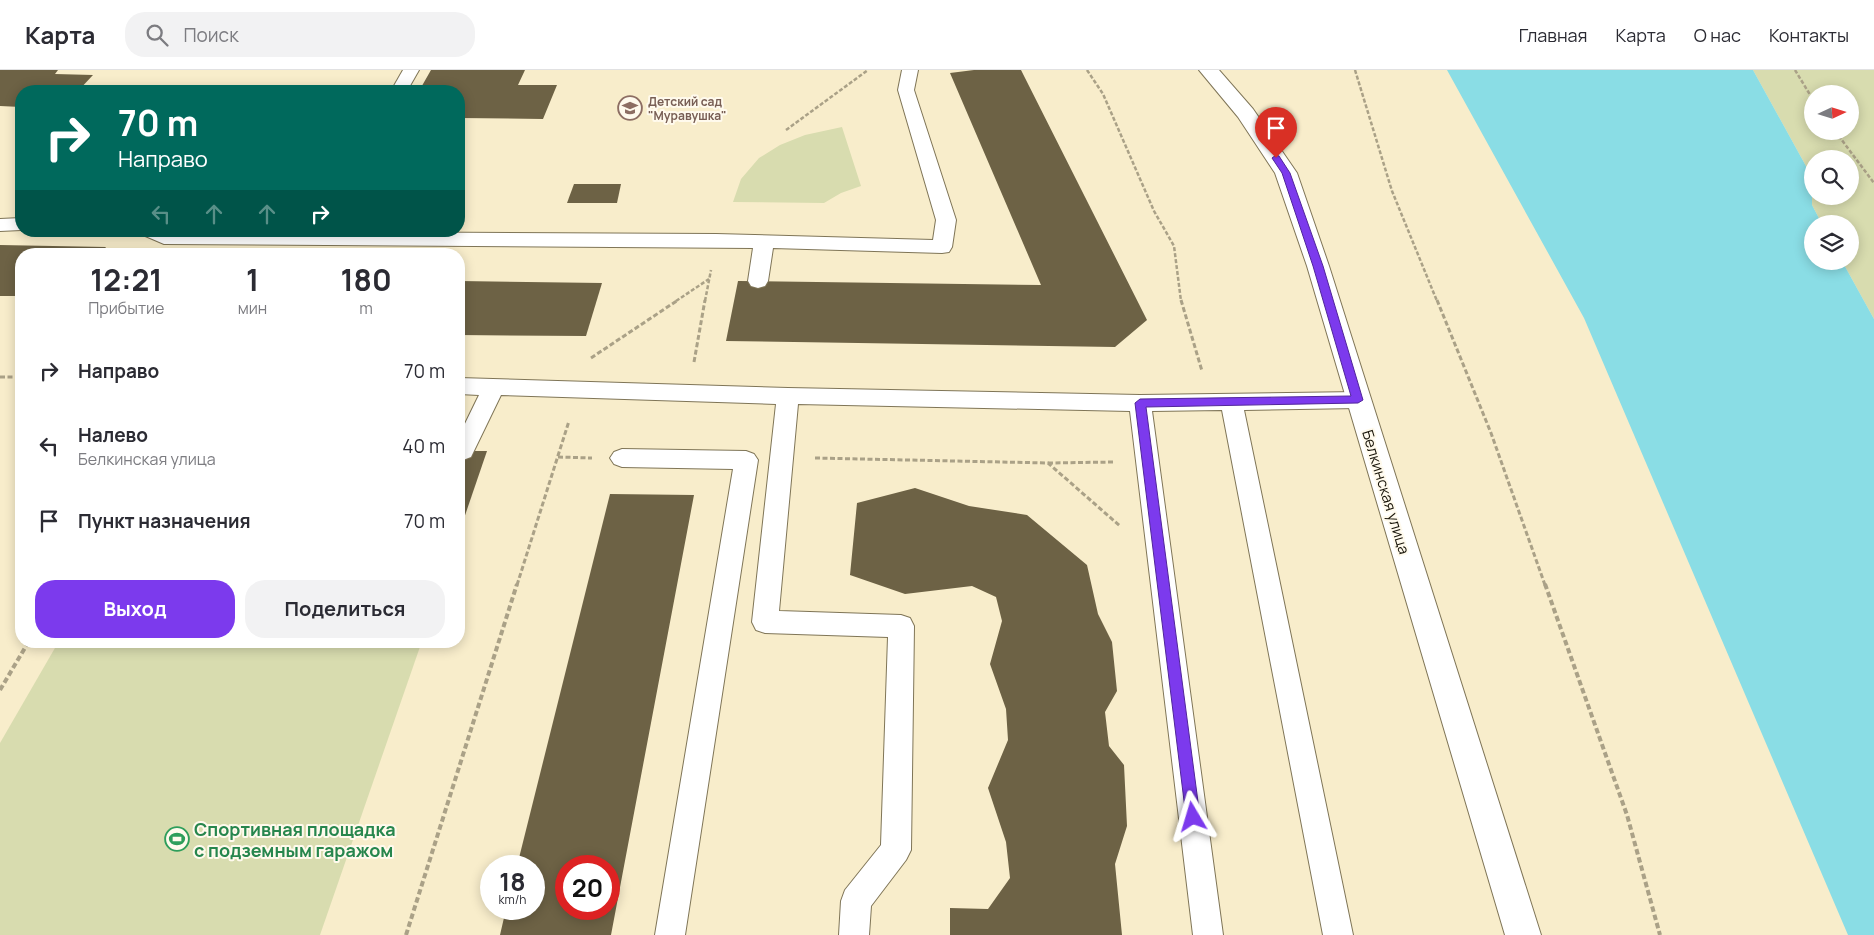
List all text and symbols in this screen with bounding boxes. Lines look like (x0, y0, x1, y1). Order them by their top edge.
search box (125, 12, 475, 57)
text: Карта (25, 18, 95, 51)
icon: search (143, 21, 171, 49)
text: Поиск (183, 22, 239, 48)
text: Главная (1519, 23, 1588, 47)
text: Карта (1616, 23, 1666, 47)
text: О нас (1694, 23, 1741, 47)
text: Контакты (1769, 23, 1849, 47)
north arrow (1804, 85, 1859, 140)
map controls (1804, 85, 1859, 270)
place label: Детский сад "Муравушка" (648, 93, 727, 124)
school or university icon: Детский сад "Муравушка" (617, 95, 643, 121)
text: 70 m (118, 99, 198, 147)
icon: right (35, 105, 100, 170)
pin (1255, 107, 1297, 158)
icon: arrive (1262, 114, 1290, 142)
text: Направо (118, 144, 208, 174)
button: search (1804, 150, 1859, 205)
icon: left (147, 200, 175, 228)
icon: ahead (200, 200, 228, 228)
icon: ahead (253, 200, 281, 228)
icon: right (306, 200, 334, 228)
button: layers (1804, 215, 1859, 270)
text: 12:21 (90, 259, 162, 300)
text: 1 (246, 259, 259, 300)
text: 180 (340, 259, 392, 300)
text: Прибытие (88, 297, 164, 319)
text: мин (238, 297, 267, 319)
text: m (359, 297, 373, 319)
icon: right (35, 357, 63, 385)
text: Направо (78, 358, 159, 384)
text: 70 m (404, 358, 445, 384)
text: Налево (78, 422, 148, 448)
street label: Белкинская улица (1357, 427, 1415, 557)
icon: left (35, 432, 63, 460)
text: 40 m (402, 433, 445, 459)
text: Белкинская улица (78, 448, 216, 470)
icon: arrive (35, 507, 63, 535)
text: Пункт назначения (78, 508, 251, 534)
text: 70 m (404, 508, 445, 534)
button: Выход (35, 580, 235, 638)
button: Поделиться (245, 580, 445, 638)
position arrow (1166, 790, 1218, 842)
place label: Спортивная площадка с подземным гаражом (194, 817, 396, 862)
sports icon: Спортивная площадка с подземным гаражом (164, 826, 190, 852)
speed limit sign: 20 (555, 855, 620, 920)
text: 18 (499, 864, 526, 899)
text: km/h (499, 891, 526, 908)

